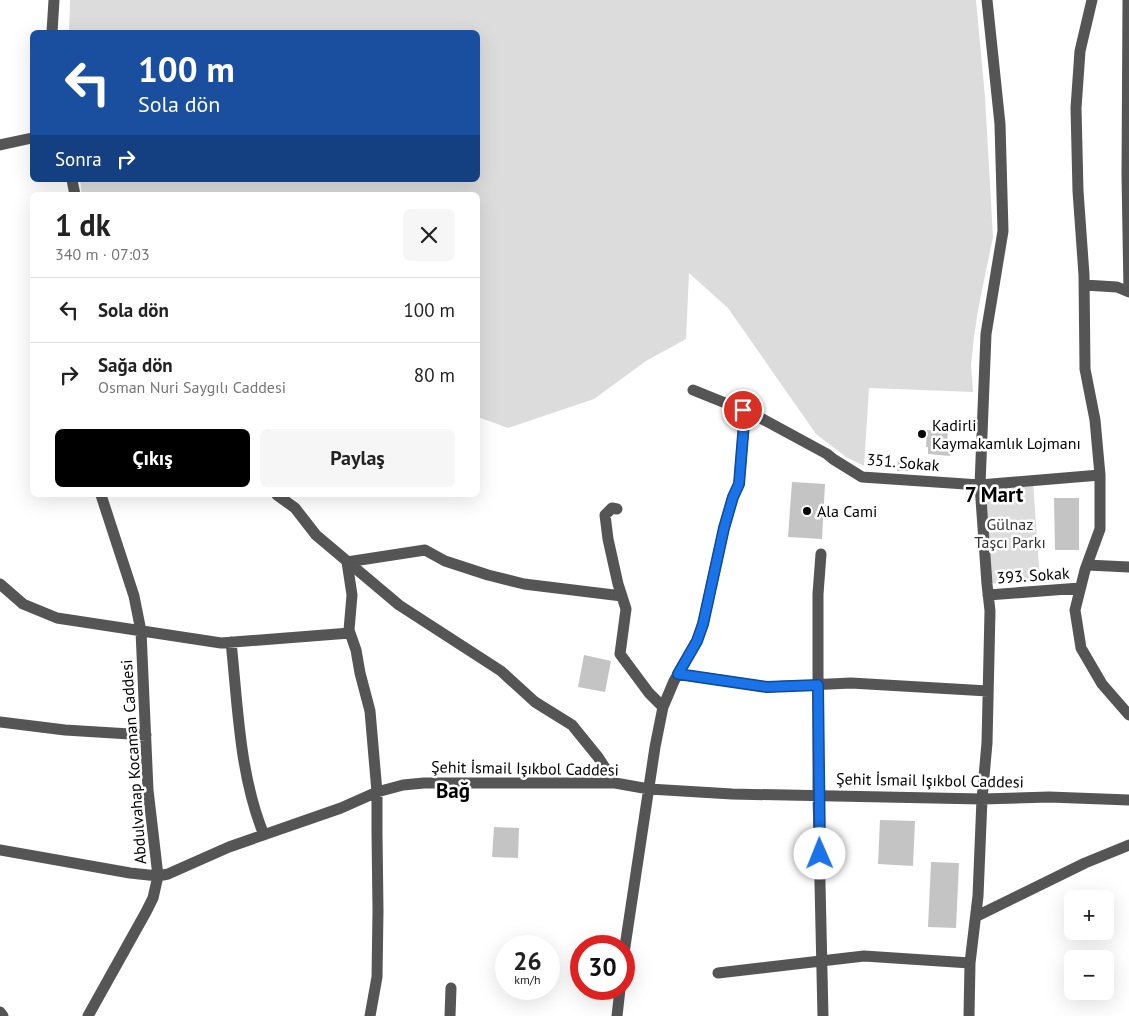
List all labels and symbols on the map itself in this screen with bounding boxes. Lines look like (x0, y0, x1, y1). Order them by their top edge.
pin (722, 389, 764, 431)
place label: Kadirli Kaymakamlık Lojmanı (932, 415, 1081, 453)
marker: Kadirli Kaymakamlık Lojmanı (916, 428, 928, 440)
street label: 351. Sokak (866, 449, 941, 475)
district label: 7 Mart (965, 481, 1024, 508)
place label: Ala Cami (817, 501, 877, 521)
marker: Ala Cami (801, 505, 813, 517)
park label: Gülnaz Taşcı Parkı (974, 514, 1046, 552)
street label: 393. Sokak (996, 562, 1070, 588)
street label: Abdulvahap Kocaman Caddesi (116, 659, 150, 865)
street label: Şehit İsmail Işıkbol Caddesi (431, 756, 619, 780)
street label: Şehit İsmail Işıkbol Caddesi (836, 768, 1024, 792)
district label: Bağ (436, 777, 470, 804)
position arrow (793, 827, 845, 879)
speed limit sign: 30 (570, 935, 635, 1000)

